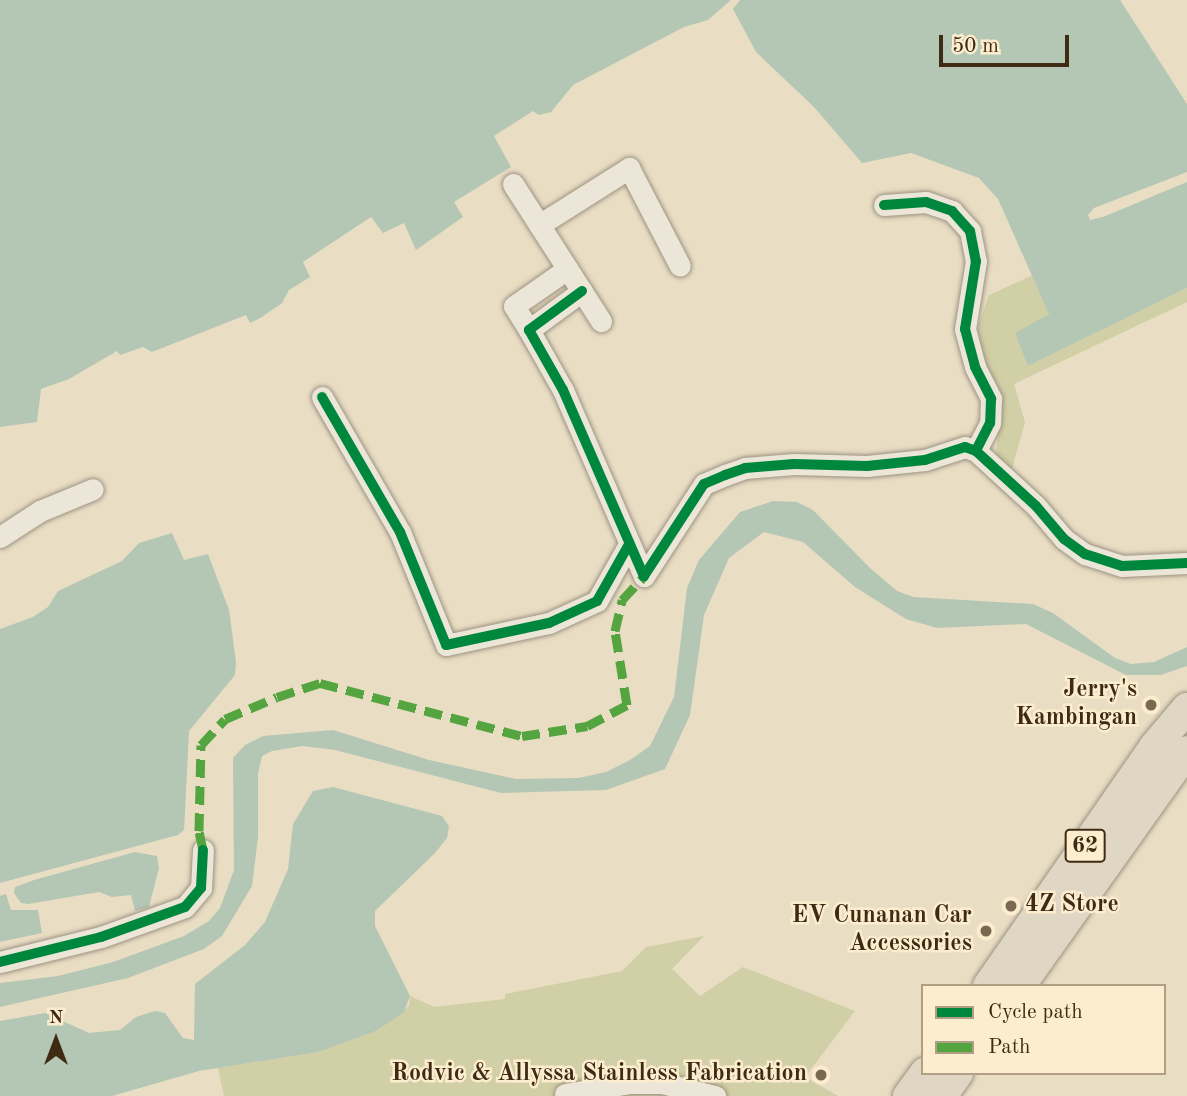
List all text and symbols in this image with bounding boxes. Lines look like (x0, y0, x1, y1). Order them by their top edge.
scale bar (942, 21, 1072, 65)
text: 50 m (952, 36, 999, 57)
place label: Jerry's Kambingan (1015, 677, 1137, 733)
marker: Jerry's Kambingan (1143, 697, 1159, 713)
road number: 62 (1064, 826, 1106, 866)
place label: 4Z Store (1025, 892, 1119, 920)
marker: 4Z Store (1003, 898, 1019, 914)
place label: EV Cunanan Car Accessories (792, 903, 972, 959)
marker: EV Cunanan Car Accessories (978, 923, 994, 939)
legend (921, 984, 1166, 1075)
text: Cycle path (988, 1002, 1083, 1023)
north arrow (21, 1005, 91, 1075)
text: N (49, 1009, 63, 1028)
text: Path (988, 1037, 1031, 1058)
place label: Rodvic & Allyssa Stainless Fabrication (391, 1061, 807, 1089)
marker: Rodvic & Allyssa Stainless Fabrication (813, 1067, 829, 1083)

